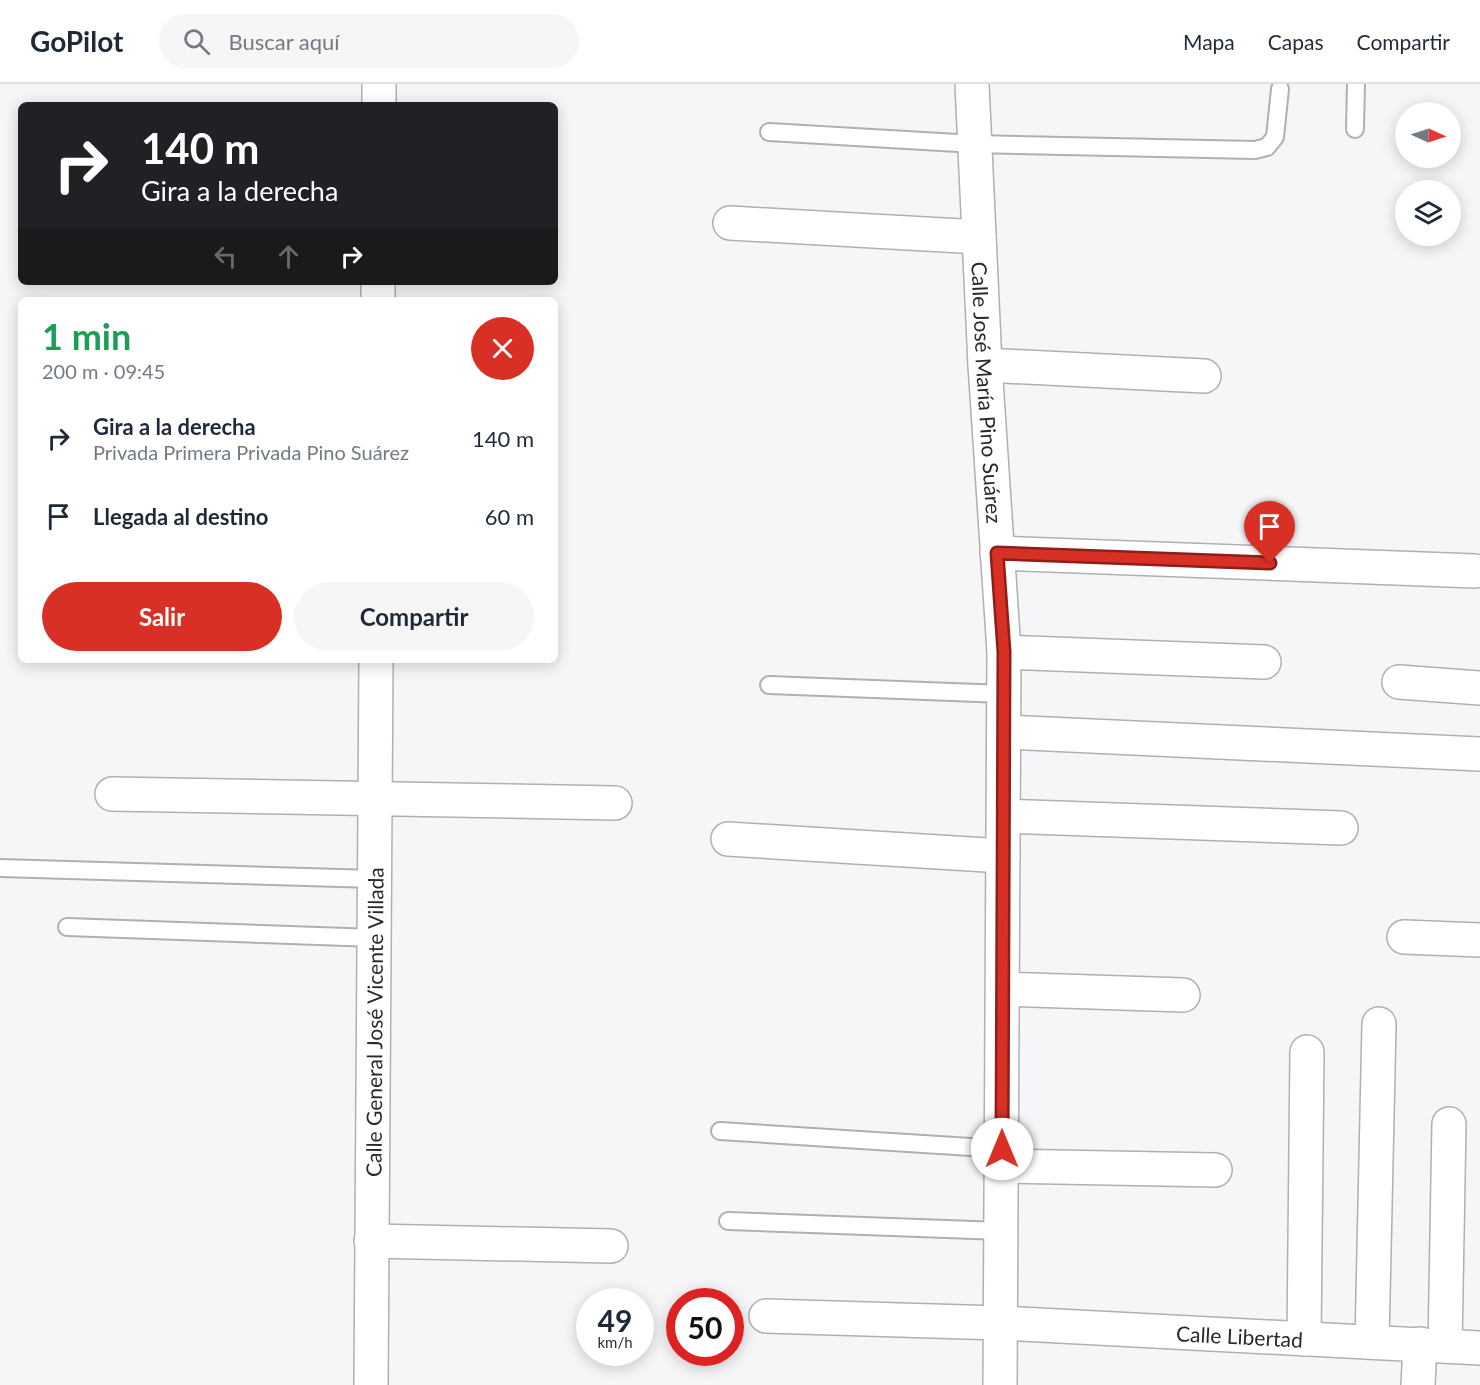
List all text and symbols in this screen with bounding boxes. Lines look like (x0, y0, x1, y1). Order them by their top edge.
search box (159, 14, 579, 68)
text: GoPilot (30, 24, 123, 58)
icon: search (180, 25, 213, 58)
text: Buscar aquí (228, 28, 340, 55)
text: Mapa (1183, 29, 1235, 54)
text: Capas (1268, 29, 1324, 54)
text: Compartir (1357, 29, 1450, 54)
north arrow (1395, 102, 1461, 168)
map controls (1395, 102, 1461, 246)
text: 140 m (141, 123, 259, 173)
icon: right (42, 126, 120, 204)
text: Gira a la derecha (141, 174, 338, 207)
button: layers (1395, 180, 1461, 246)
icon: left (209, 240, 242, 273)
icon: ahead (272, 240, 305, 273)
icon: right (335, 240, 368, 273)
street label: Calle José María Pino Suárez (968, 261, 1008, 524)
text: 1 min (42, 314, 131, 358)
button: close (471, 317, 534, 380)
text: 200 m · 09:45 (42, 359, 165, 383)
text: Gira a la derecha (93, 413, 256, 440)
icon: right (42, 422, 75, 455)
text: 140 m (472, 425, 534, 452)
text: Privada Primera Privada Pino Suárez (93, 440, 409, 464)
icon: arrive (42, 500, 75, 533)
pin (1244, 501, 1295, 563)
text: Llegada al destino (93, 503, 269, 530)
text: 60 m (485, 503, 534, 530)
icon: arrive (1253, 510, 1286, 543)
button: Salir (42, 582, 282, 651)
button: Compartir (294, 582, 534, 651)
street label: Calle General José Vicente Villada (360, 867, 387, 1177)
position arrow (970, 1117, 1034, 1181)
speed limit sign: 50 (666, 1288, 744, 1366)
text: 49 (598, 1302, 632, 1338)
street label: Calle Libertad (1176, 1320, 1304, 1351)
text: km/h (597, 1333, 633, 1351)

